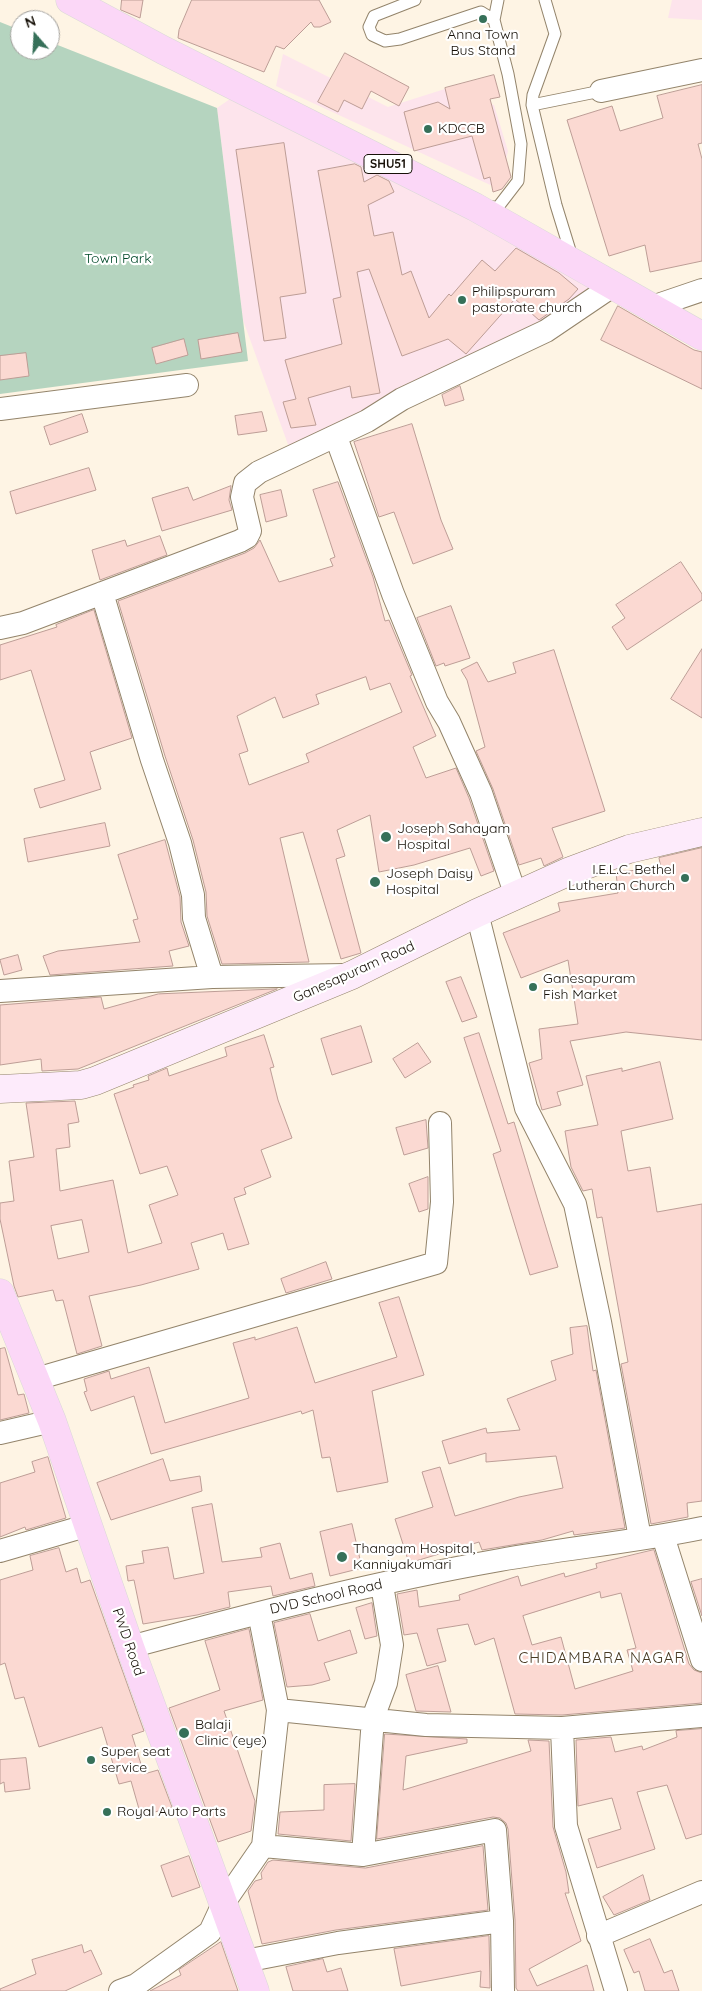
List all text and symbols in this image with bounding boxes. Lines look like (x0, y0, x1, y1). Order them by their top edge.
north arrow (10, 10, 60, 60)
text: N (23, 12, 38, 32)
marker: Anna Town Bus Stand (477, 13, 489, 25)
place label: Anna Town Bus Stand (447, 27, 519, 59)
place label: KDCCB (438, 121, 485, 137)
marker: KDCCB (422, 123, 434, 135)
road number: SHU51 (364, 154, 412, 173)
park label: Town Park (84, 251, 152, 267)
place label: Philipspuram pastorate church (472, 284, 582, 316)
marker: Philipspuram pastorate church (456, 294, 468, 306)
place label: Joseph Sahayam Hospital (397, 821, 510, 854)
marker: Joseph Sahayam Hospital (379, 830, 393, 844)
place label: I.E.L.C. Bethel Lutheran Church (568, 862, 675, 894)
place label: Joseph Daisy Hospital (386, 866, 473, 899)
marker: I.E.L.C. Bethel Lutheran Church (679, 872, 691, 884)
marker: Joseph Daisy Hospital (368, 875, 382, 889)
street label: Ganesapuram Road (291, 938, 417, 1006)
place label: Ganesapuram Fish Market (543, 971, 635, 1004)
marker: Ganesapuram Fish Market (527, 981, 539, 993)
place label: Thangam Hospital, Kanniyakumari (353, 1541, 475, 1574)
marker: Thangam Hospital, Kanniyakumari (335, 1550, 349, 1564)
street label: DVD School Road (268, 1576, 384, 1618)
street label: PWD Road (109, 1606, 147, 1678)
district label: CHIDAMBARA NAGAR (516, 1649, 688, 1667)
place label: Balaji Clinic (eye) (195, 1717, 267, 1750)
marker: Balaji Clinic (eye) (177, 1726, 191, 1740)
place label: Super seat service (101, 1744, 170, 1776)
marker: Super seat service (85, 1754, 97, 1766)
place label: Royal Auto Parts (117, 1804, 226, 1820)
marker: Royal Auto Parts (101, 1806, 113, 1818)

